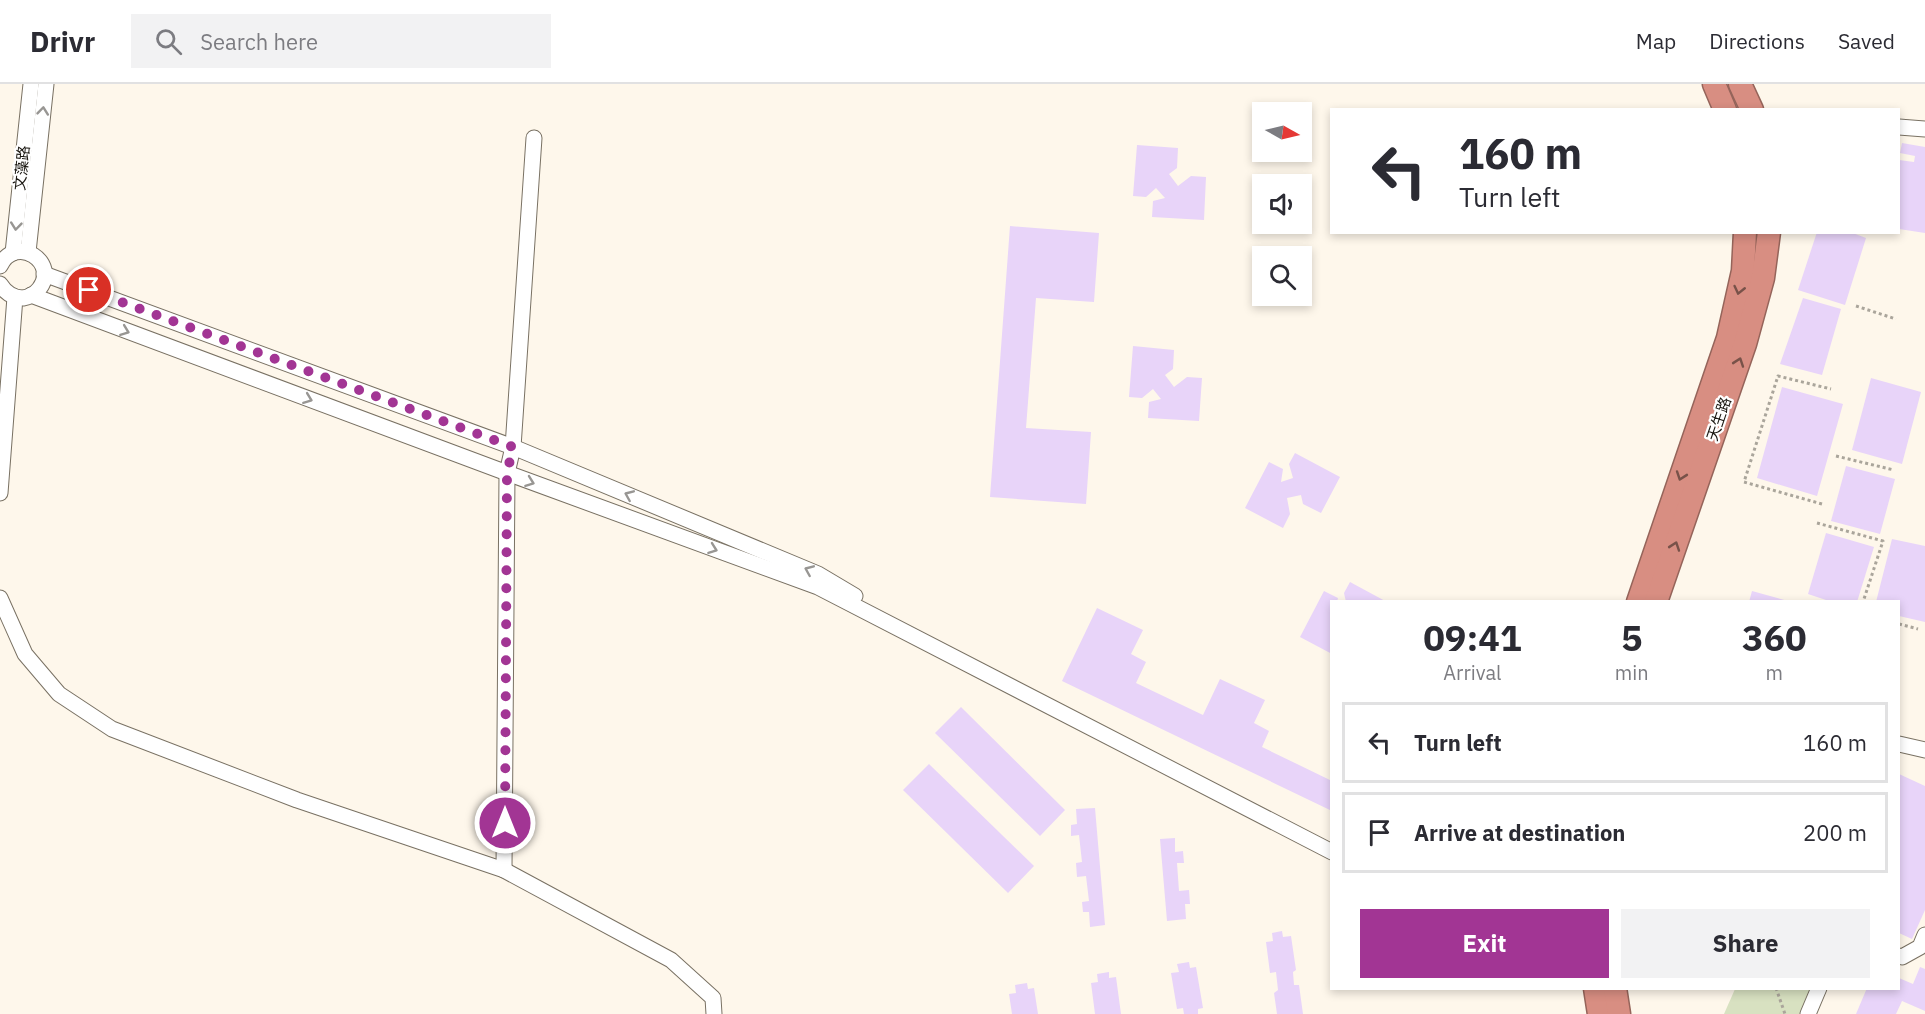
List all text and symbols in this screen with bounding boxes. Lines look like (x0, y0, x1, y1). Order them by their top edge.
search box (131, 14, 551, 68)
text: Drivr (30, 23, 95, 60)
icon: search (152, 25, 185, 58)
text: Search here (200, 27, 318, 56)
text: Map (1636, 27, 1676, 55)
text: Directions (1709, 27, 1805, 55)
text: Saved (1838, 27, 1895, 55)
north arrow (1252, 102, 1312, 162)
map controls (1252, 102, 1312, 306)
one-way arrow (36, 106, 49, 115)
text: 160 m (1459, 126, 1582, 181)
icon: left (1360, 132, 1438, 210)
street label: 文藻路 (10, 145, 33, 191)
button: sound (1252, 174, 1312, 234)
text: Turn left (1459, 179, 1560, 214)
one-way arrow (10, 221, 23, 230)
button: search (1252, 246, 1312, 306)
pin (63, 264, 114, 315)
icon: arrive (72, 273, 105, 306)
one-way arrow (1733, 285, 1746, 295)
one-way arrow (119, 323, 130, 336)
one-way arrow (1731, 357, 1744, 368)
one-way arrow (302, 392, 313, 404)
street label: 天生路 (1702, 394, 1735, 443)
one-way arrow (1675, 470, 1688, 481)
one-way arrow (524, 474, 535, 487)
one-way arrow (625, 490, 636, 502)
one-way arrow (707, 541, 718, 554)
one-way arrow (1668, 541, 1681, 552)
one-way arrow (805, 565, 816, 577)
text: 09:41 (1423, 614, 1522, 661)
text: 5 (1621, 614, 1643, 661)
text: 360 (1742, 614, 1807, 661)
text: Arrival (1443, 659, 1502, 686)
text: min (1615, 659, 1649, 686)
text: m (1766, 659, 1783, 686)
icon: left (1363, 726, 1396, 759)
text: Turn left (1414, 728, 1502, 757)
text: 160 m (1803, 728, 1867, 757)
position arrow (473, 791, 537, 855)
icon: arrive (1363, 816, 1396, 849)
text: Arrive at destination (1414, 818, 1625, 847)
text: 200 m (1803, 818, 1867, 847)
button: Exit (1360, 909, 1609, 978)
button: Share (1621, 909, 1870, 978)

